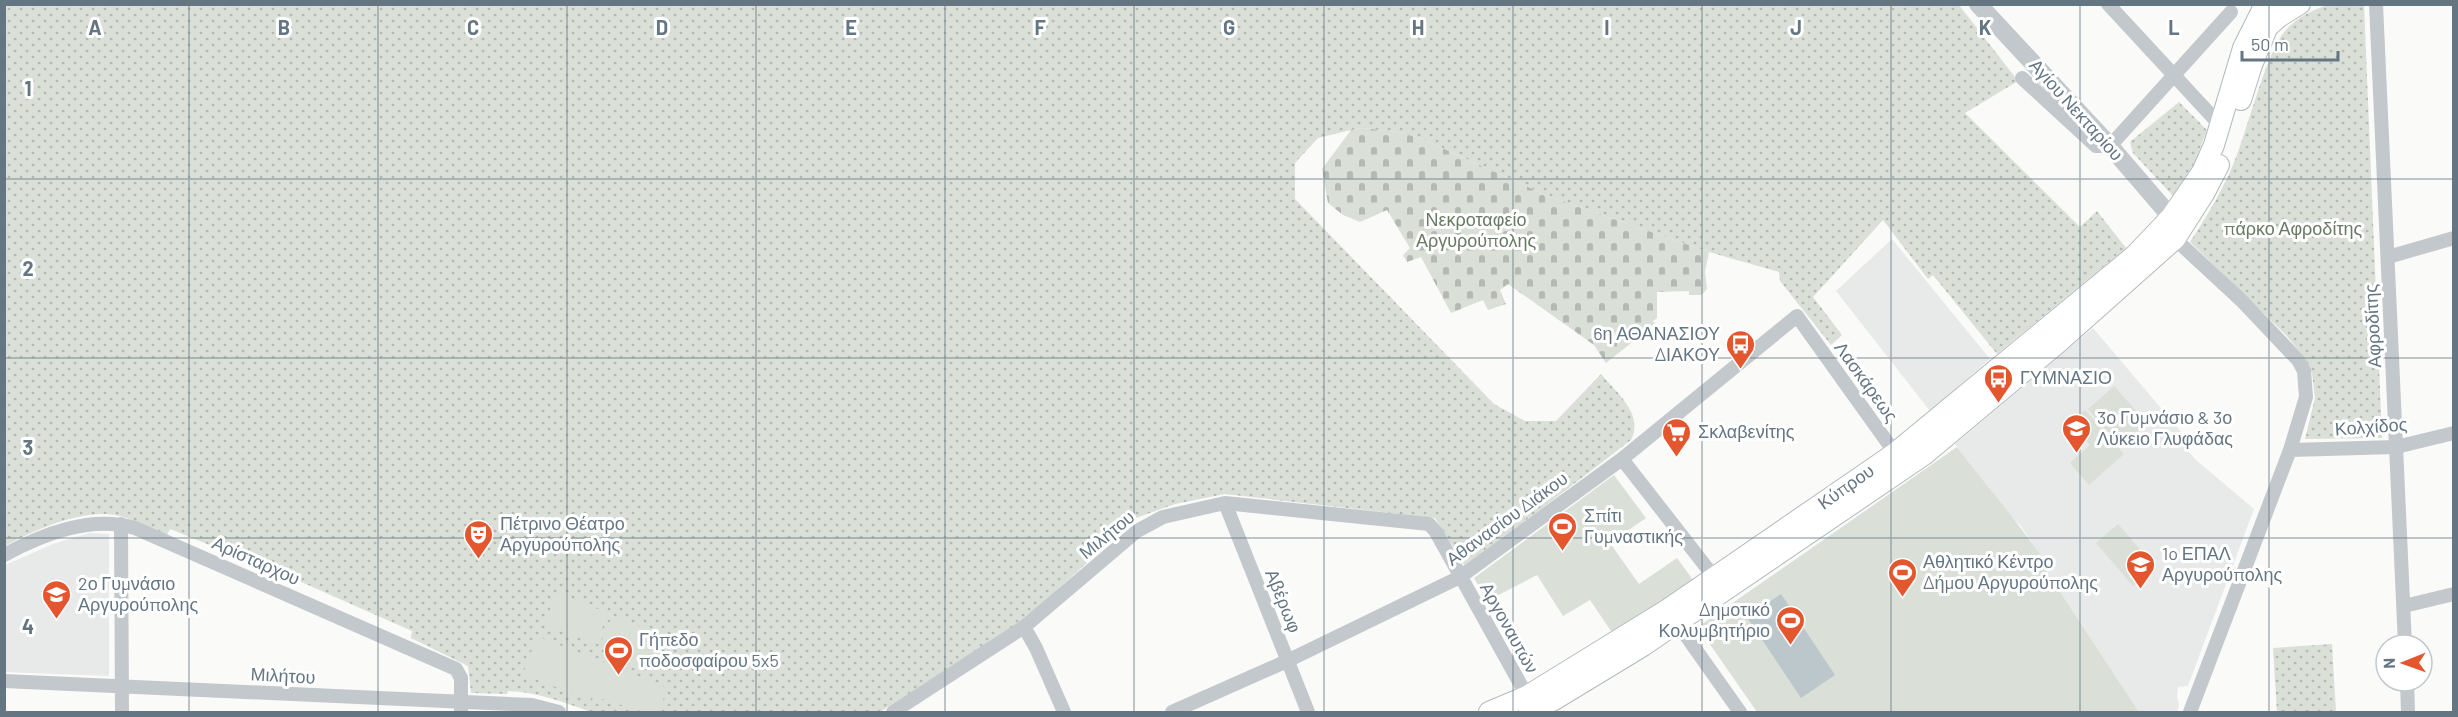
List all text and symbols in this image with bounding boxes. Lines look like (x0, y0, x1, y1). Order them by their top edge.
text: A (88, 15, 102, 39)
text: B (278, 15, 290, 39)
text: C (467, 15, 479, 39)
text: D (656, 15, 668, 39)
text: E (845, 15, 857, 39)
text: F (1034, 15, 1046, 39)
text: G (1223, 15, 1235, 39)
text: H (1412, 15, 1424, 39)
text: I (1604, 15, 1610, 39)
text: J (1790, 15, 1802, 39)
text: K (1979, 15, 1992, 39)
text: L (2168, 15, 2180, 39)
scale bar (2242, 24, 2338, 62)
text: 50 m (2251, 33, 2289, 55)
street label: Αγίου Νεκταρίου (2025, 54, 2128, 165)
text: 1 (24, 76, 32, 100)
park label: Νεκροταφείο Αργυρούπολης (1416, 208, 1536, 251)
park label: πάρκο Αφροδίτης (2224, 217, 2363, 239)
text: 2 (22, 256, 34, 280)
street label: Αφροδίτης (2359, 283, 2385, 368)
place label: 6η ΑΘΑΝΑΣΙΟΥ ΔΙΑΚΟΥ (1593, 322, 1720, 365)
bus stop icon: 6η ΑΘΑΝΑΣΙΟΥ ΔΙΑΚΟΥ (1725, 328, 1757, 370)
street label: Λασκάρεως (1830, 337, 1903, 426)
bus stop icon: ΓΥΜΝΑΣΙΟ (1983, 362, 2015, 404)
place label: ΓΥΜΝΑΣΙΟ (2020, 366, 2112, 388)
place label: 3ο Γυμνάσιο & 3ο Λύκειο Γλυφάδας (2097, 406, 2233, 449)
school or university icon: 3ο Γυμνάσιο & 3ο Λύκειο Γλυφάδας (2060, 412, 2092, 454)
street label: Κολχίδος (2334, 412, 2408, 440)
supermarket icon: Σκλαβενίτης (1661, 416, 1693, 458)
place label: Σκλαβενίτης (1698, 420, 1795, 442)
text: 3 (23, 435, 33, 459)
street label: Κύπρου (1813, 459, 1878, 513)
street label: Αθανασίου Διάκου (1441, 467, 1571, 570)
place label: Σπίτι Γυμναστικής (1584, 504, 1683, 547)
street label: Μιλήτου (1074, 505, 1138, 563)
sports icon: Σπίτι Γυμναστικής (1547, 510, 1579, 552)
place label: Πέτρινο Θέατρο Αργυρούπολης (500, 512, 625, 555)
theatre icon: Πέτρινο Θέατρο Αργυρούπολης (463, 518, 495, 560)
street label: Αρίσταρχου (209, 531, 304, 589)
place label: 1o ΕΠΑΛ Αργυρούπολης (2162, 542, 2282, 585)
school or university icon: 1o ΕΠΑΛ Αργυρούπολης (2125, 548, 2157, 590)
place label: Αθλητικό Κέντρο Δήμου Αργυρούπολης (1923, 550, 2098, 593)
sports icon: Αθλητικό Κέντρο Δήμου Αργυρούπολης (1886, 556, 1918, 598)
street label: Αβέρωφ (1261, 566, 1307, 636)
place label: 2ο Γυμνάσιο Αργυρούπολης (78, 572, 198, 615)
school or university icon: 2ο Γυμνάσιο Αργυρούπολης (41, 578, 73, 620)
street label: Αργοναυτών (1476, 578, 1544, 677)
place label: Δημοτικό Κολυμβητήριο (1659, 598, 1770, 641)
sports icon: Δημοτικό Κολυμβητήριο (1775, 604, 1807, 646)
text: 4 (22, 614, 34, 638)
place label: Γήπεδο ποδοσφαίρου 5x5 (639, 628, 779, 671)
north arrow (2374, 633, 2434, 693)
sports icon: Γήπεδο ποδοσφαίρου 5x5 (602, 634, 634, 676)
text: N (2379, 658, 2398, 669)
street label: Μιλήτου (250, 662, 316, 688)

